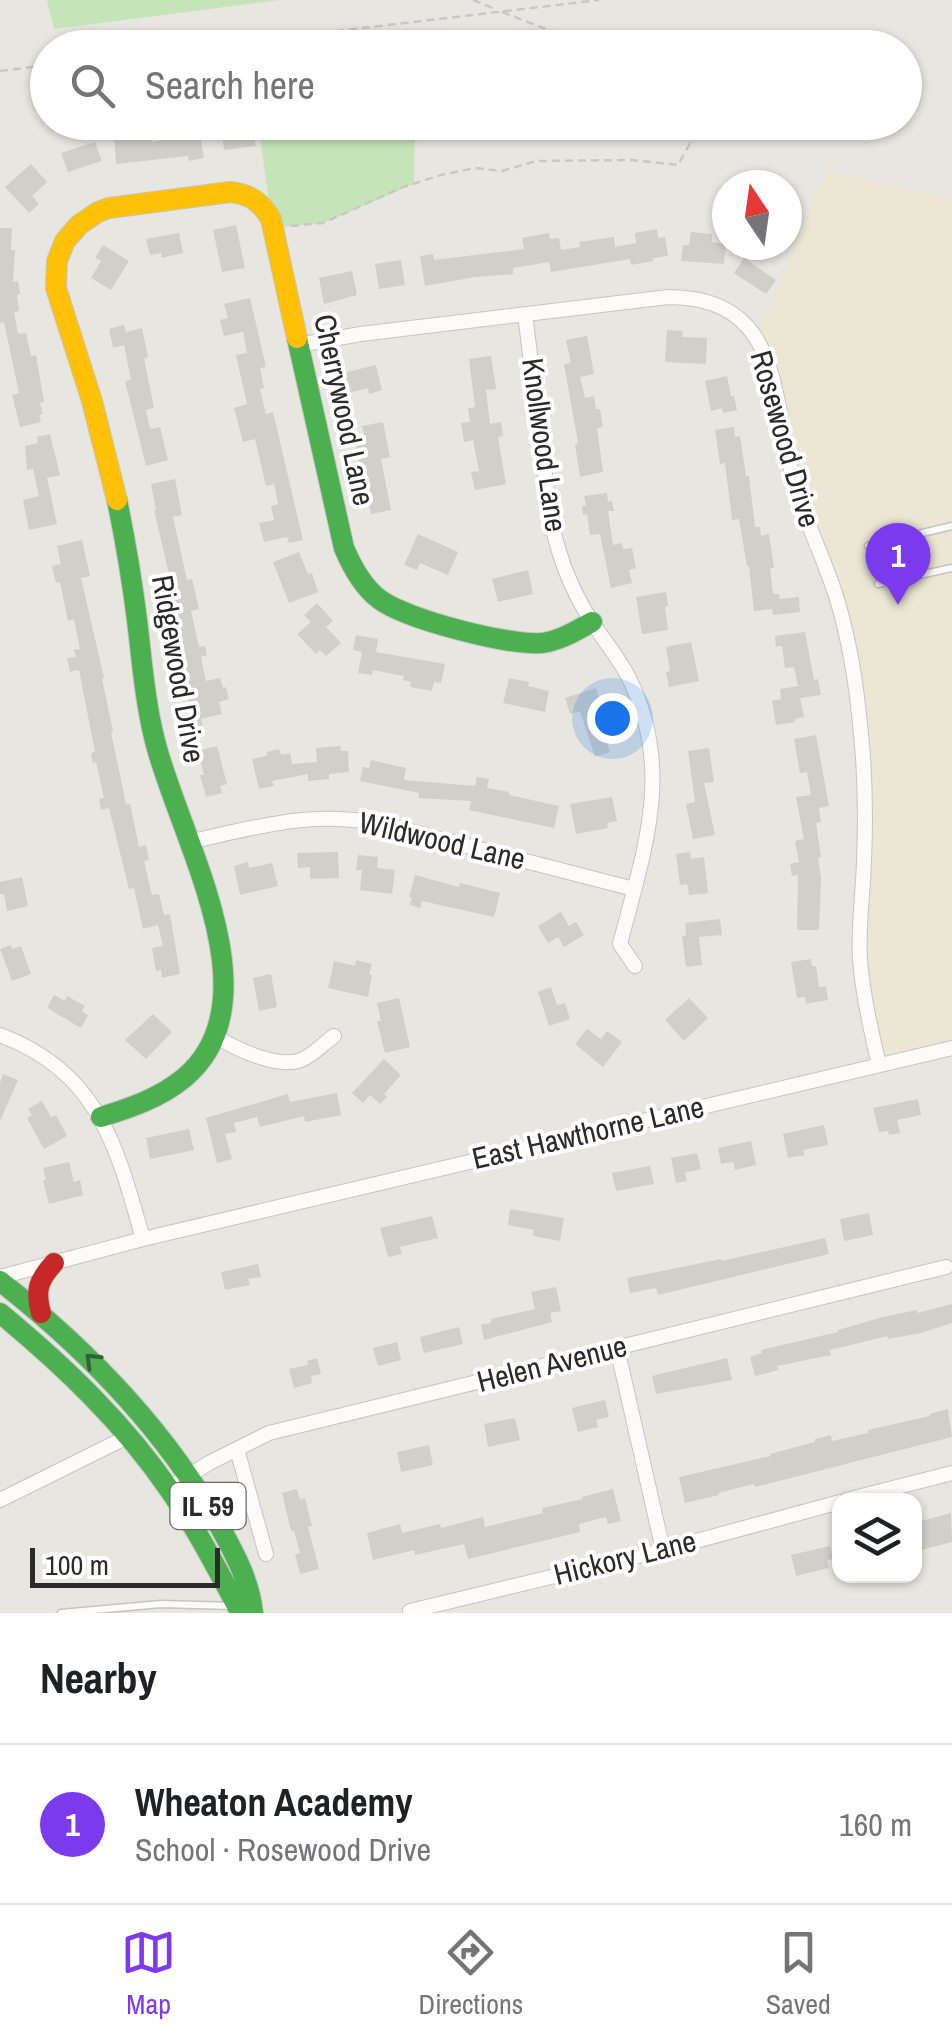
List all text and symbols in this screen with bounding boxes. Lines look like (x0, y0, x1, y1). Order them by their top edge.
search box (30, 30, 922, 140)
icon: search (65, 58, 120, 113)
text: Search here (145, 60, 315, 111)
north arrow (712, 170, 802, 260)
street label: Cherrywood Lane (305, 311, 385, 509)
street label: Rosewood Drive (742, 346, 830, 532)
street label: Knollwood Lane (513, 355, 577, 534)
pin: 1 (866, 522, 930, 605)
street label: Ridgewood Drive (143, 572, 215, 766)
your location (587, 693, 638, 744)
street label: Wildwood Lane (355, 801, 529, 879)
street label: East Hawthorne Lane (468, 1086, 708, 1178)
street label: Helen Avenue (473, 1325, 631, 1401)
one-way arrow (85, 1354, 103, 1372)
road number: IL 59 (170, 1483, 246, 1529)
map controls (832, 1493, 922, 1583)
button: layers (832, 1493, 922, 1583)
street label: Hickory Lane (550, 1520, 700, 1594)
scale bar (30, 1543, 220, 1588)
text: 100 m (45, 1546, 109, 1584)
text: Nearby (40, 1650, 157, 1706)
text: Wheaton Academy (135, 1777, 413, 1828)
text: 1 (65, 1803, 80, 1846)
text: 160 m (839, 1803, 912, 1846)
text: School · Rosewood Drive (135, 1828, 431, 1871)
tab: Map (121, 1925, 176, 2023)
tab: Directions (419, 1925, 523, 2023)
tab: Saved (766, 1925, 831, 2023)

